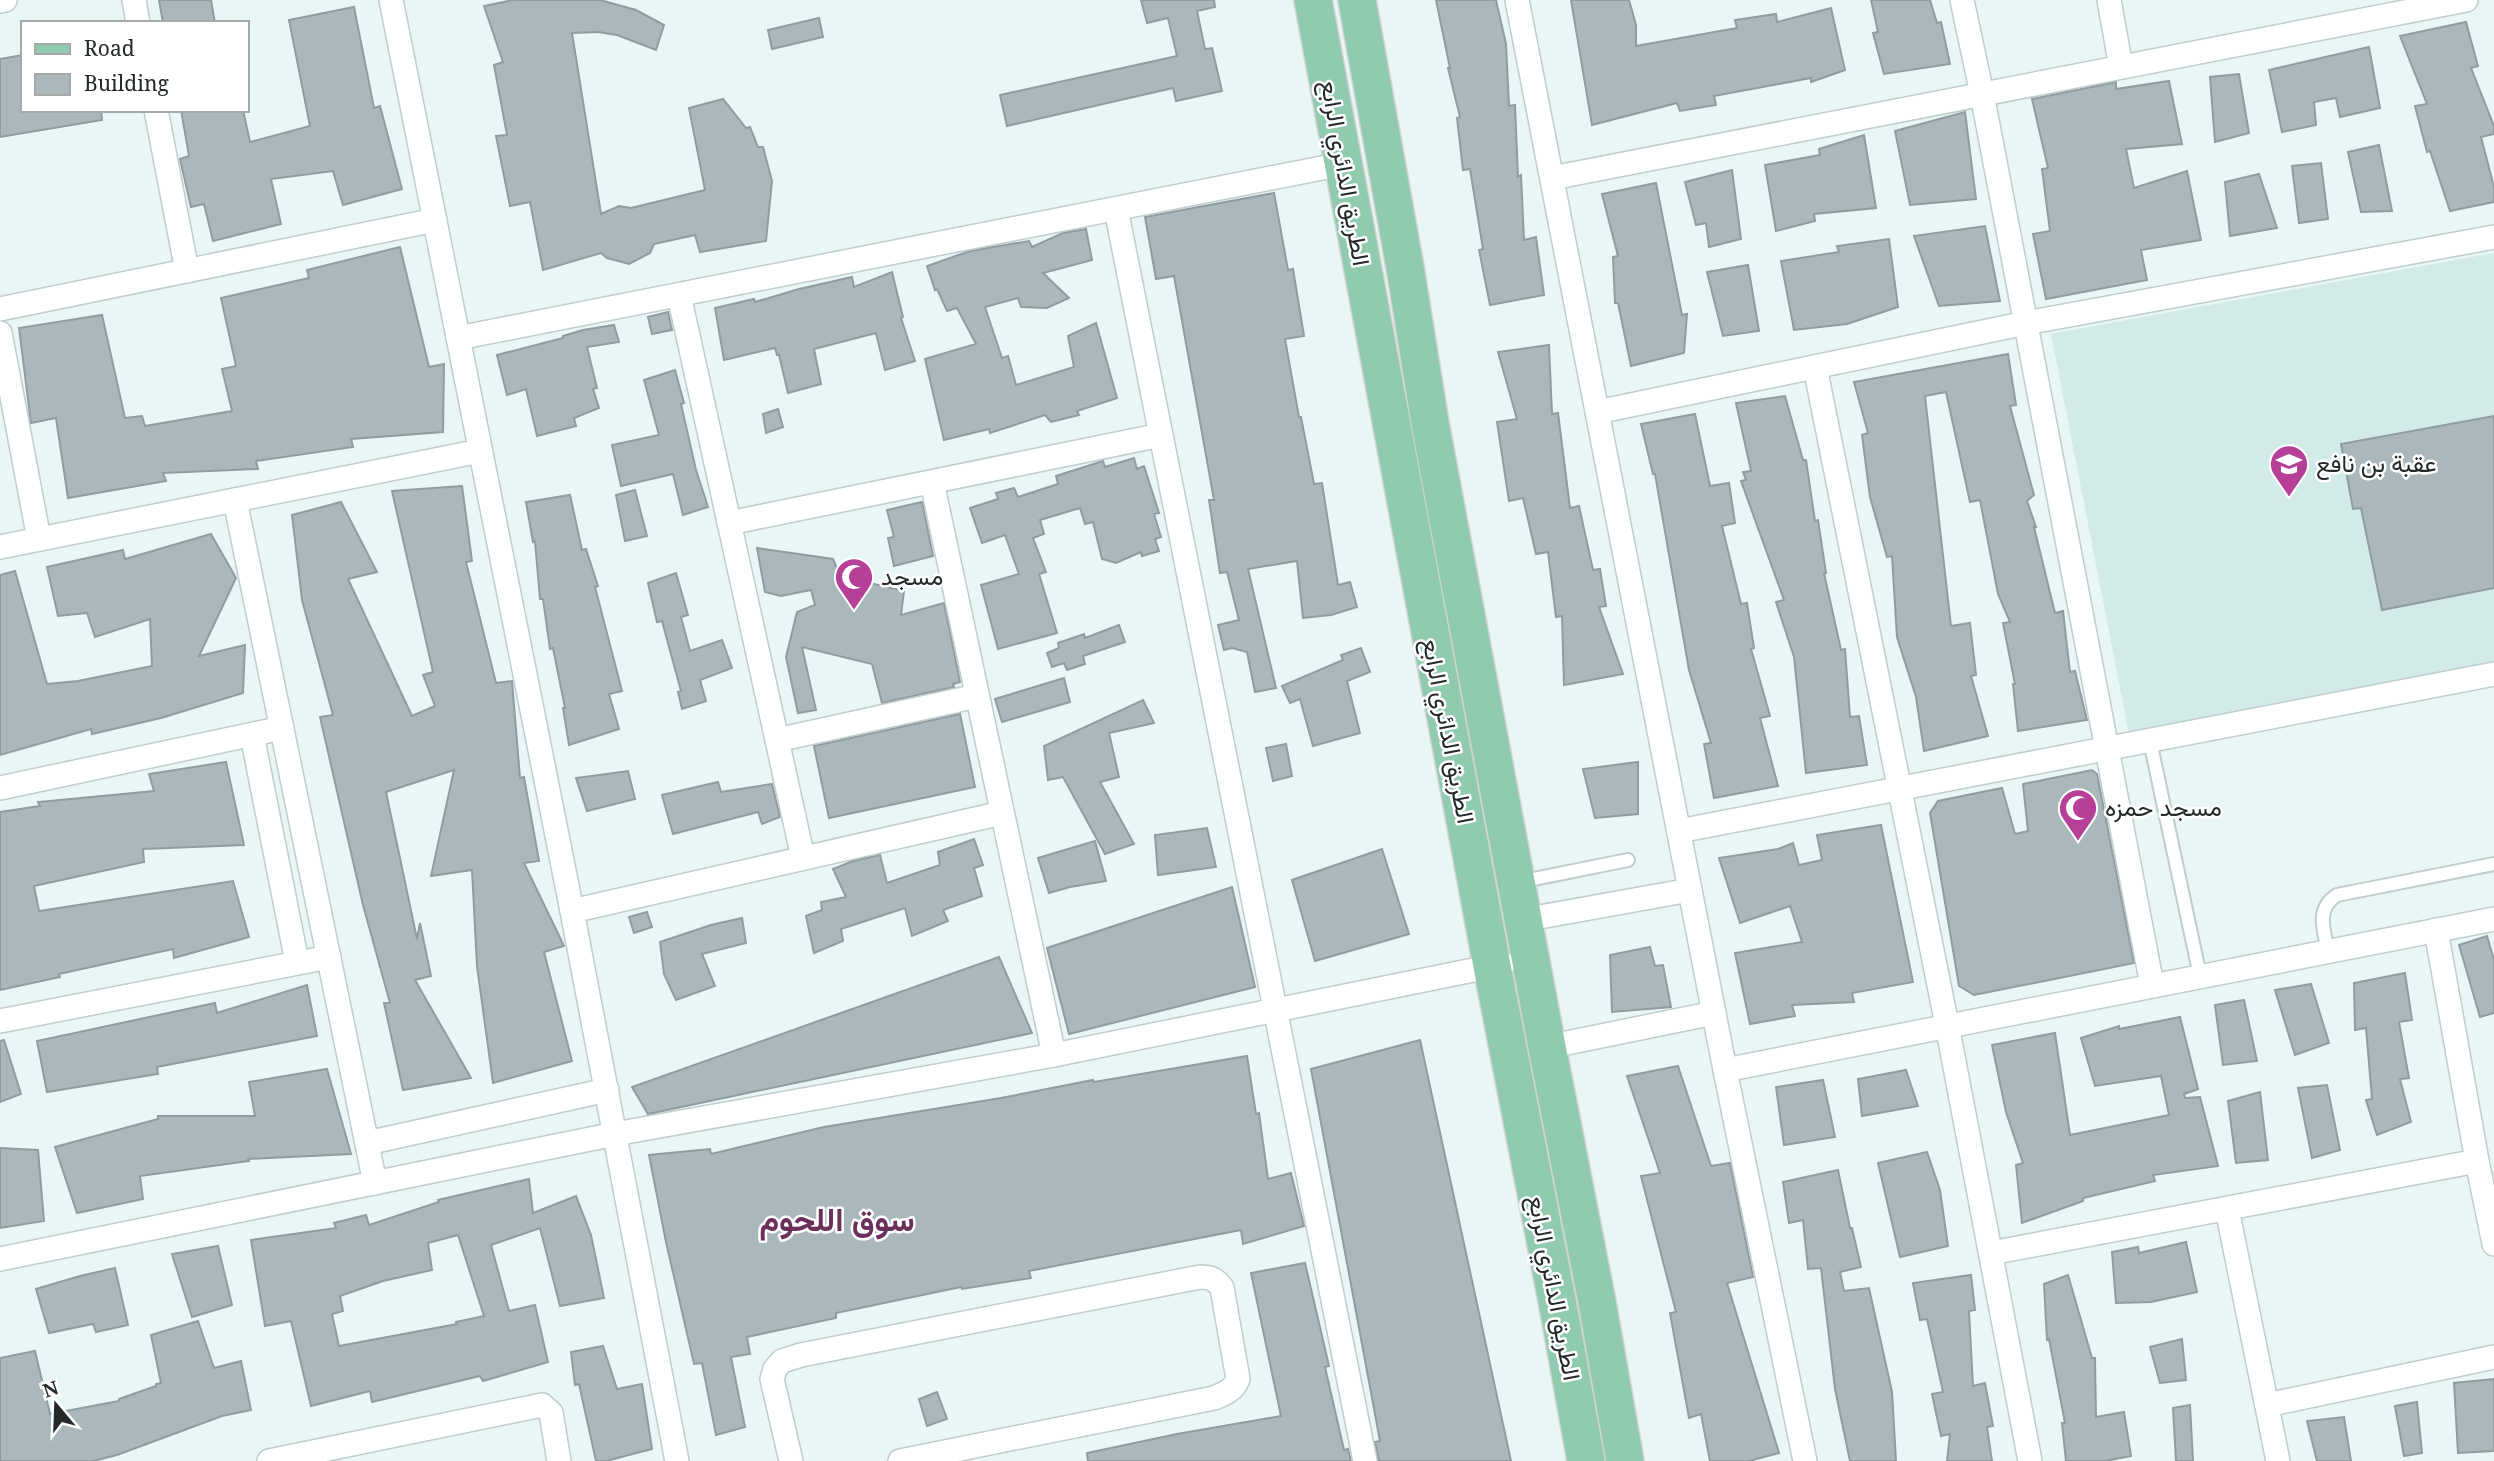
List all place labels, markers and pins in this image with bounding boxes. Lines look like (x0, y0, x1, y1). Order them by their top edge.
school or university icon: عقبة بن نافع (2268, 443, 2310, 498)
place label: عقبة بن نافع (2316, 446, 2437, 481)
mosque icon: مسجد (833, 556, 875, 611)
place label: مسجد (881, 559, 943, 592)
mosque icon: مسجد حمزه (2057, 787, 2099, 842)
place label: مسجد حمزه (2105, 790, 2222, 823)

